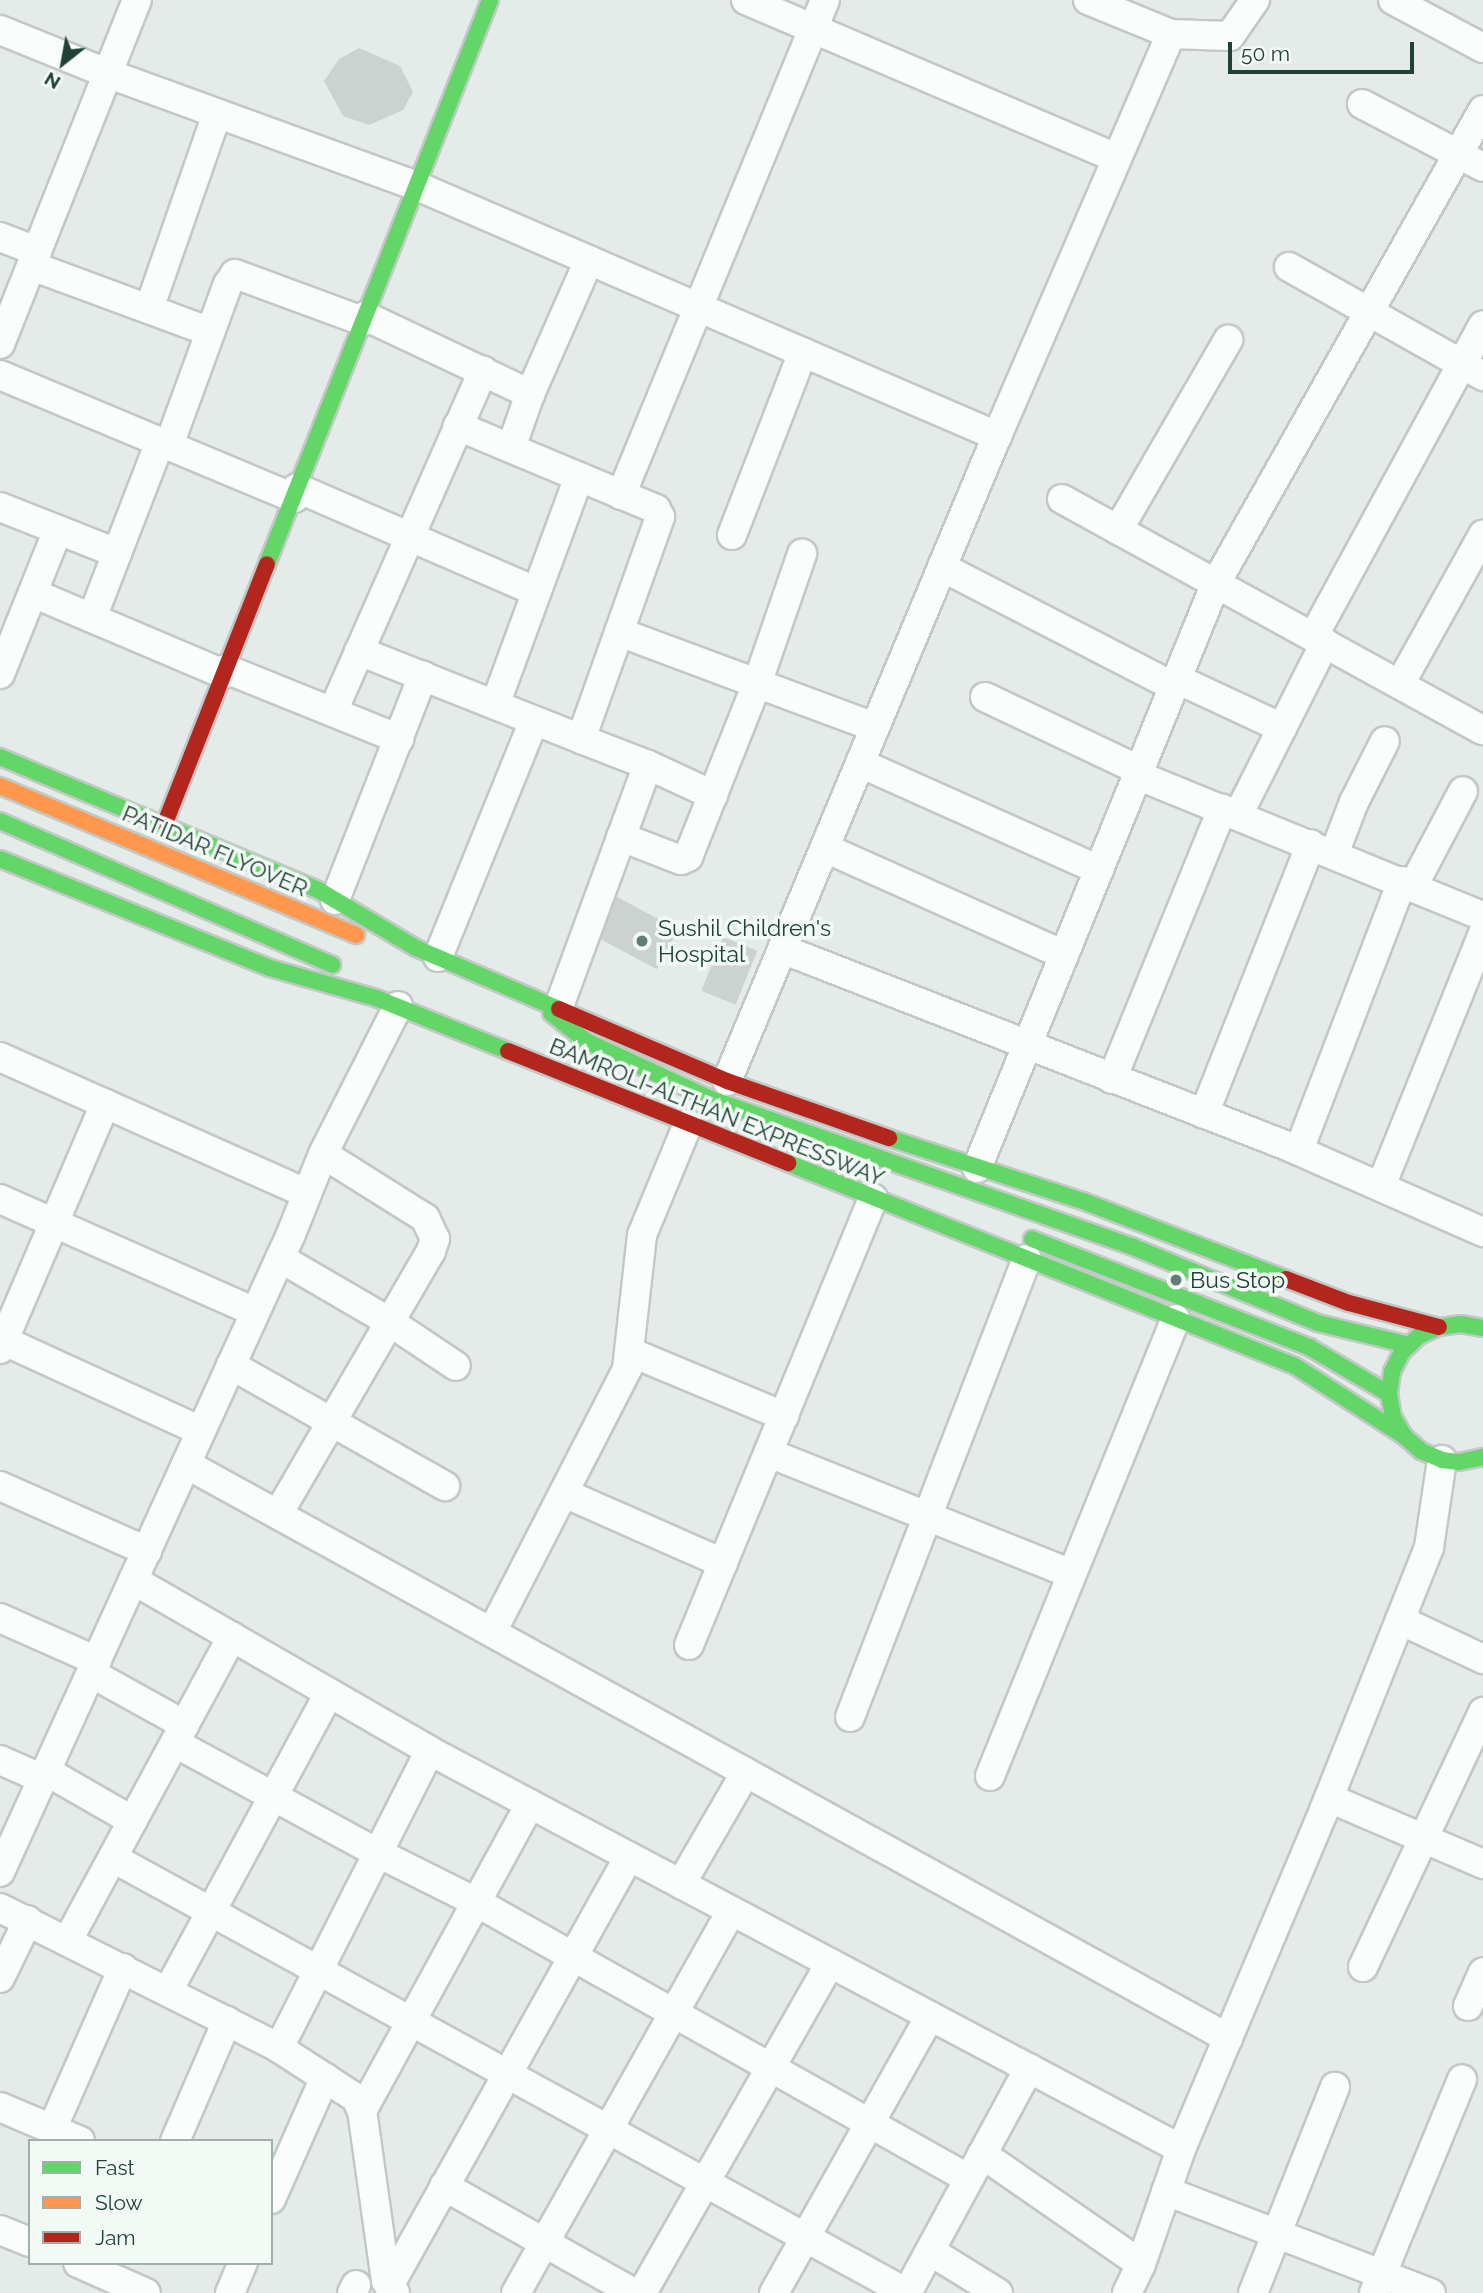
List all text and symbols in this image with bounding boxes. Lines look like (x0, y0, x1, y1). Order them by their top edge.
north arrow (28, 28, 98, 98)
scale bar (1231, 28, 1416, 72)
text: 50 m (1241, 41, 1290, 66)
text: N (40, 68, 64, 94)
street label: PATIDAR FLYOVER (118, 799, 312, 903)
place label: Sushil Children's Hospital (658, 914, 832, 968)
marker: Sushil Children's Hospital (632, 931, 652, 951)
street label: BAMROLI-ALTHAN EXPRESSWAY (545, 1032, 889, 1192)
place label: Bus Stop (1190, 1266, 1285, 1294)
marker: Bus Stop (1168, 1272, 1184, 1288)
legend (28, 2139, 273, 2265)
text: Fast (95, 2155, 135, 2180)
text: Slow (95, 2190, 143, 2215)
text: Jam (95, 2225, 136, 2250)

